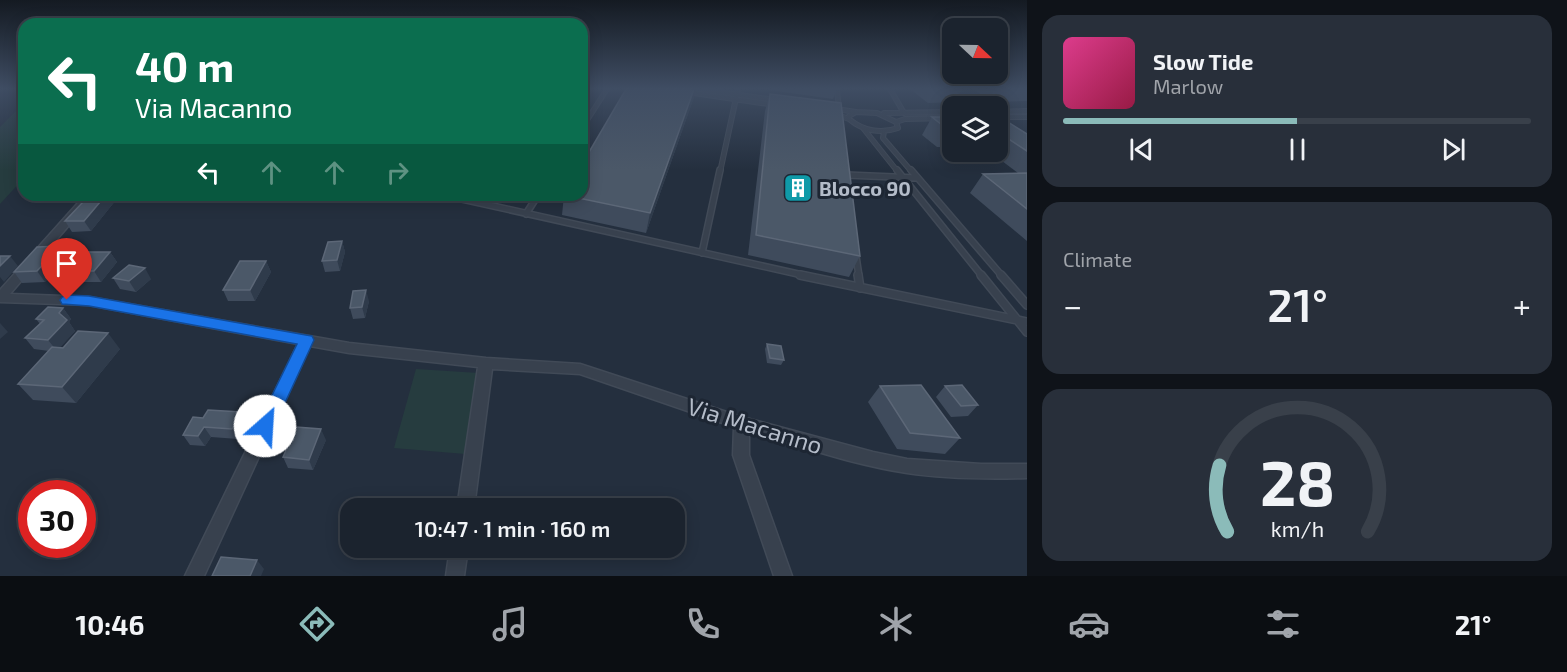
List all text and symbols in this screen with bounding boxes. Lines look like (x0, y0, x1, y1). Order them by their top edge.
north arrow (942, 18, 1008, 84)
map controls (942, 18, 1008, 162)
text: 40 m (135, 40, 234, 90)
icon: left (36, 42, 114, 120)
text: Slow Tide (1153, 48, 1253, 74)
text: Marlow (1153, 74, 1223, 98)
text: Via Macanno (135, 91, 292, 123)
button: layers (942, 96, 1008, 162)
icon: previous (1125, 133, 1158, 166)
icon: pause (1281, 133, 1314, 166)
icon: next (1437, 133, 1470, 166)
icon: left (192, 156, 225, 189)
icon: ahead (255, 156, 288, 189)
icon: ahead (318, 156, 351, 189)
icon: right (381, 156, 414, 189)
building icon: Blocco 90 (782, 172, 814, 204)
place label: Blocco 90 (819, 176, 911, 200)
pin (41, 238, 92, 300)
icon: arrive (50, 247, 83, 280)
text: Climate (1063, 247, 1132, 271)
text: 21° (1267, 277, 1328, 331)
text: − (1063, 285, 1082, 325)
text: + (1513, 285, 1531, 325)
street label: Via Macanno (684, 391, 826, 459)
position arrow (233, 394, 297, 458)
text: 28 (1259, 444, 1335, 519)
speed limit sign: 30 (18, 480, 96, 558)
text: 10:47 · 1 min · 160 m (415, 515, 610, 541)
text: km/h (1270, 516, 1324, 541)
icon: directions (296, 603, 338, 645)
icon: music (489, 603, 531, 645)
icon: phone (682, 603, 724, 645)
icon: climate (875, 603, 917, 645)
icon: car (1068, 603, 1110, 645)
icon: filters (1262, 603, 1304, 645)
text: 10:46 (76, 608, 144, 640)
text: 21° (1455, 608, 1491, 640)

